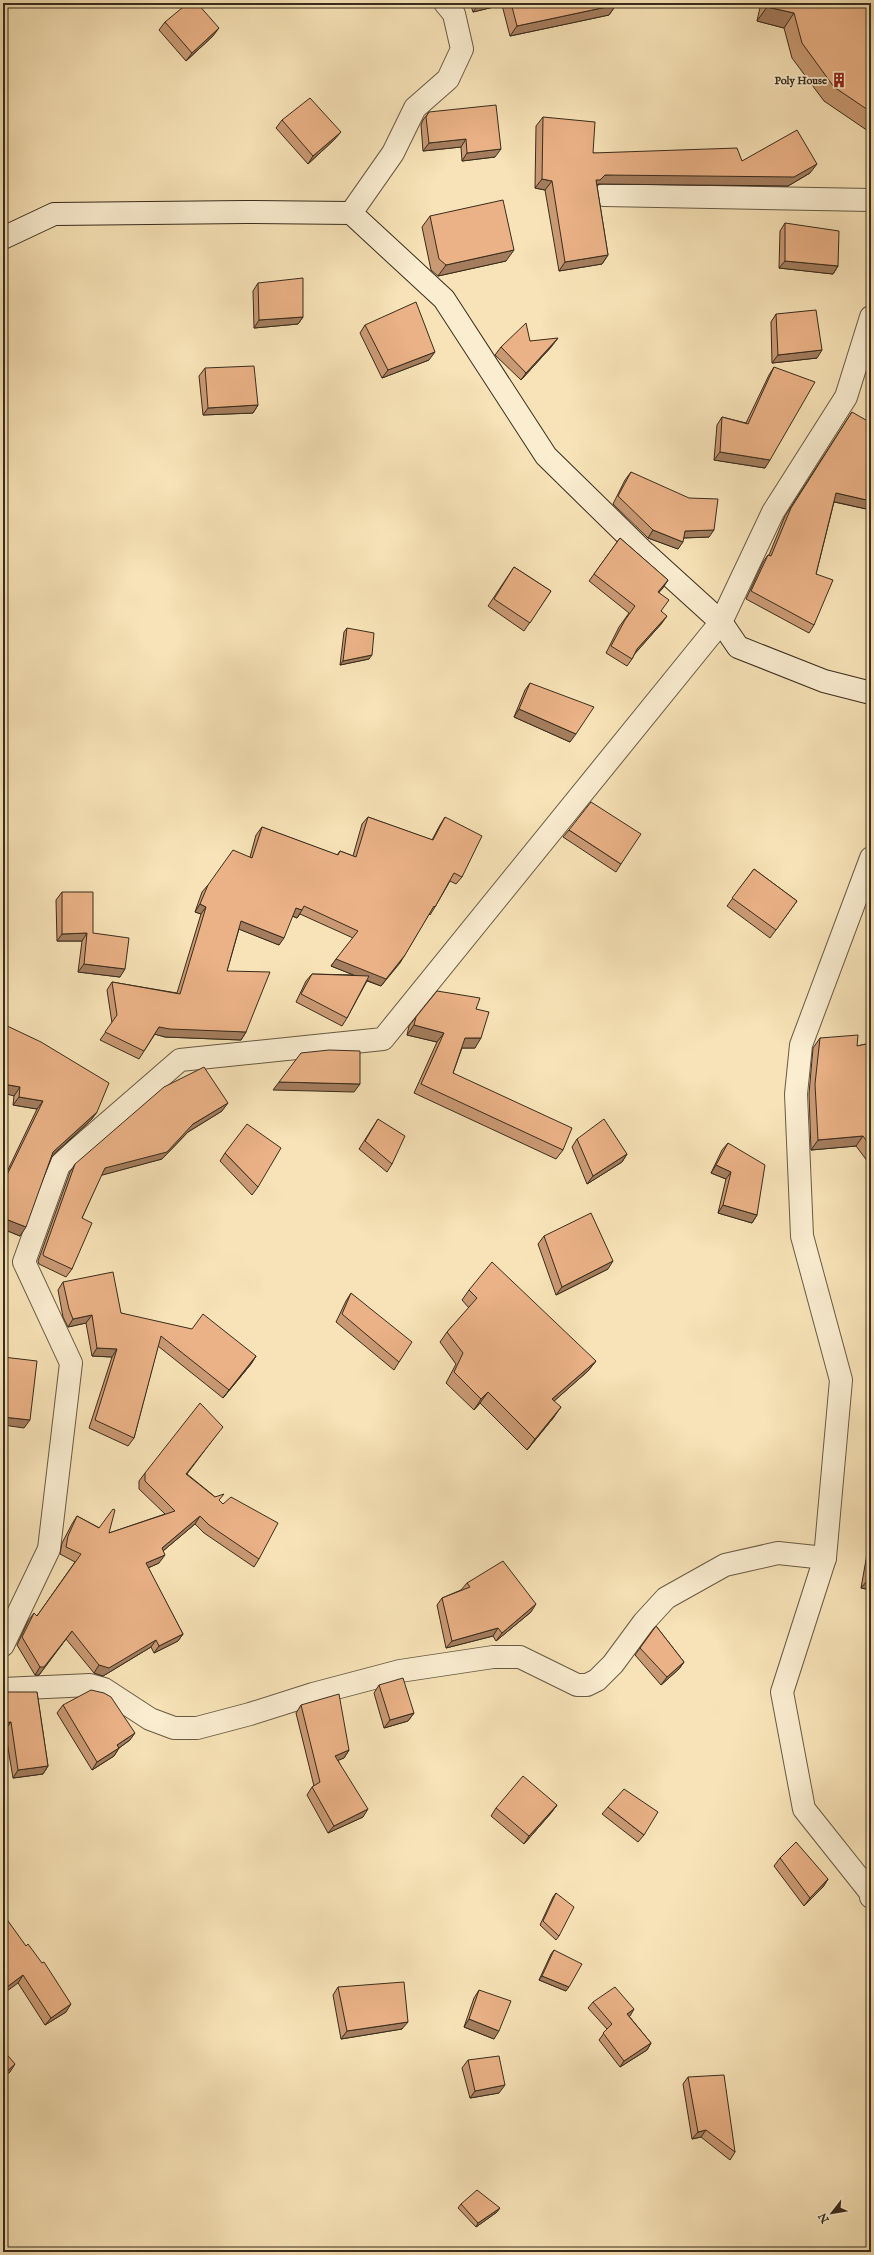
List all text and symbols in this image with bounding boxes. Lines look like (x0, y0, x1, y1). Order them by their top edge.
building icon: Poly House (830, 71, 848, 89)
place label: Poly House (774, 74, 827, 88)
north arrow (812, 2193, 852, 2233)
text: N (816, 2210, 833, 2226)

